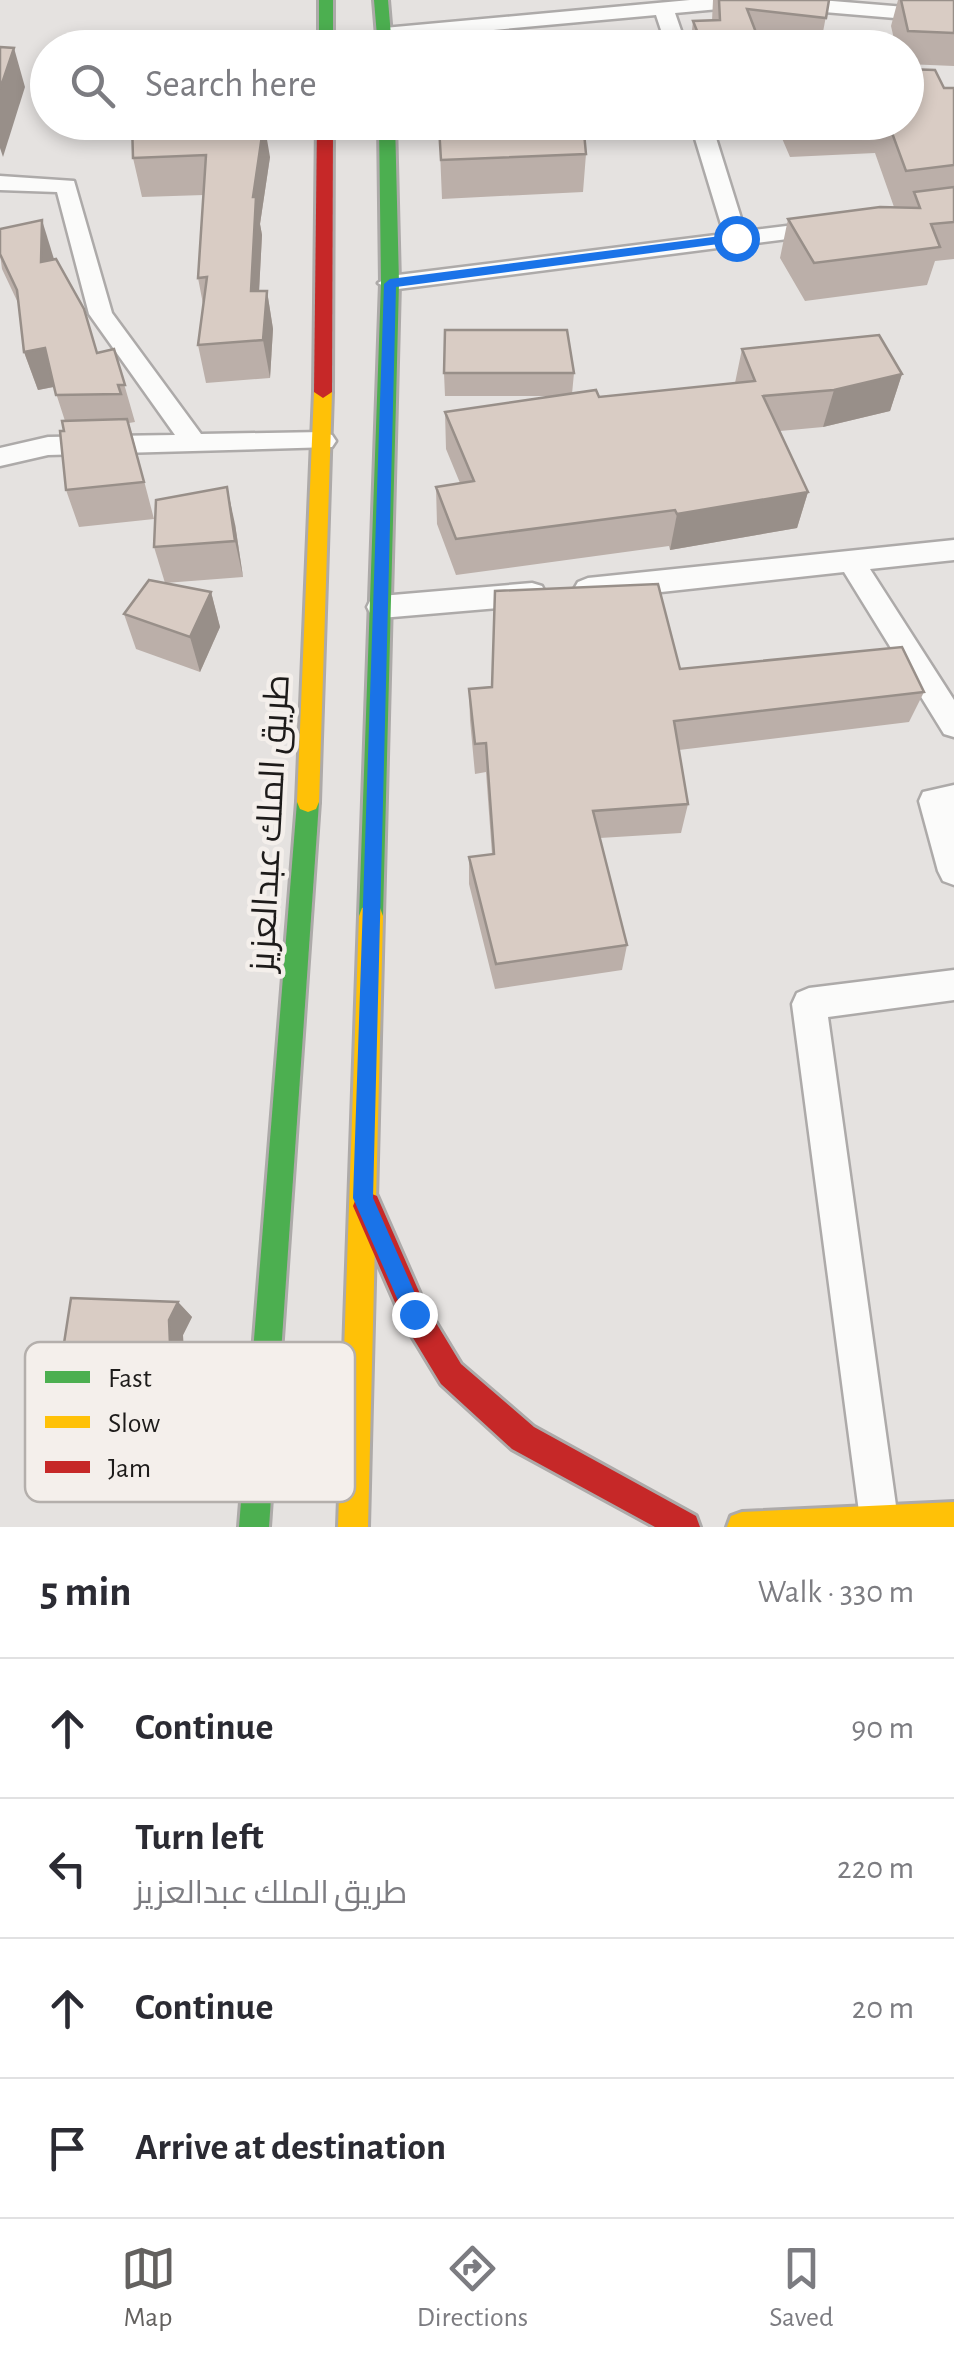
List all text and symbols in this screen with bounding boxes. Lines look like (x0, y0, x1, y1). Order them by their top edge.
search box (30, 30, 924, 140)
icon: search (65, 58, 120, 113)
text: Search here (145, 66, 317, 104)
route start (714, 216, 760, 262)
street label: طريق الملك عبدالعزيز (245, 674, 299, 975)
route end (392, 1292, 438, 1338)
legend (25, 1342, 355, 1502)
text: Fast (108, 1365, 152, 1393)
text: Slow (108, 1410, 160, 1438)
text: Jam (108, 1455, 151, 1483)
text: 5 min (40, 1571, 132, 1613)
text: Walk · 330 m (758, 1576, 914, 1608)
icon: ahead (40, 1701, 95, 1756)
text: Continue (135, 1709, 273, 1747)
text: 90 m (851, 1712, 914, 1744)
text: Turn left (135, 1819, 263, 1857)
icon: left (40, 1841, 95, 1896)
text: 220 m (837, 1852, 914, 1884)
text: طريق الملك عبدالعزيز (135, 1877, 407, 1909)
icon: ahead (40, 1981, 95, 2036)
text: Continue (135, 1989, 273, 2027)
text: 20 m (852, 1992, 914, 2024)
icon: arrive (40, 2121, 95, 2176)
text: Arrive at destination (135, 2129, 446, 2167)
tab: Map (121, 2241, 176, 2335)
tab: Directions (417, 2241, 528, 2335)
tab: Saved (769, 2241, 833, 2335)

